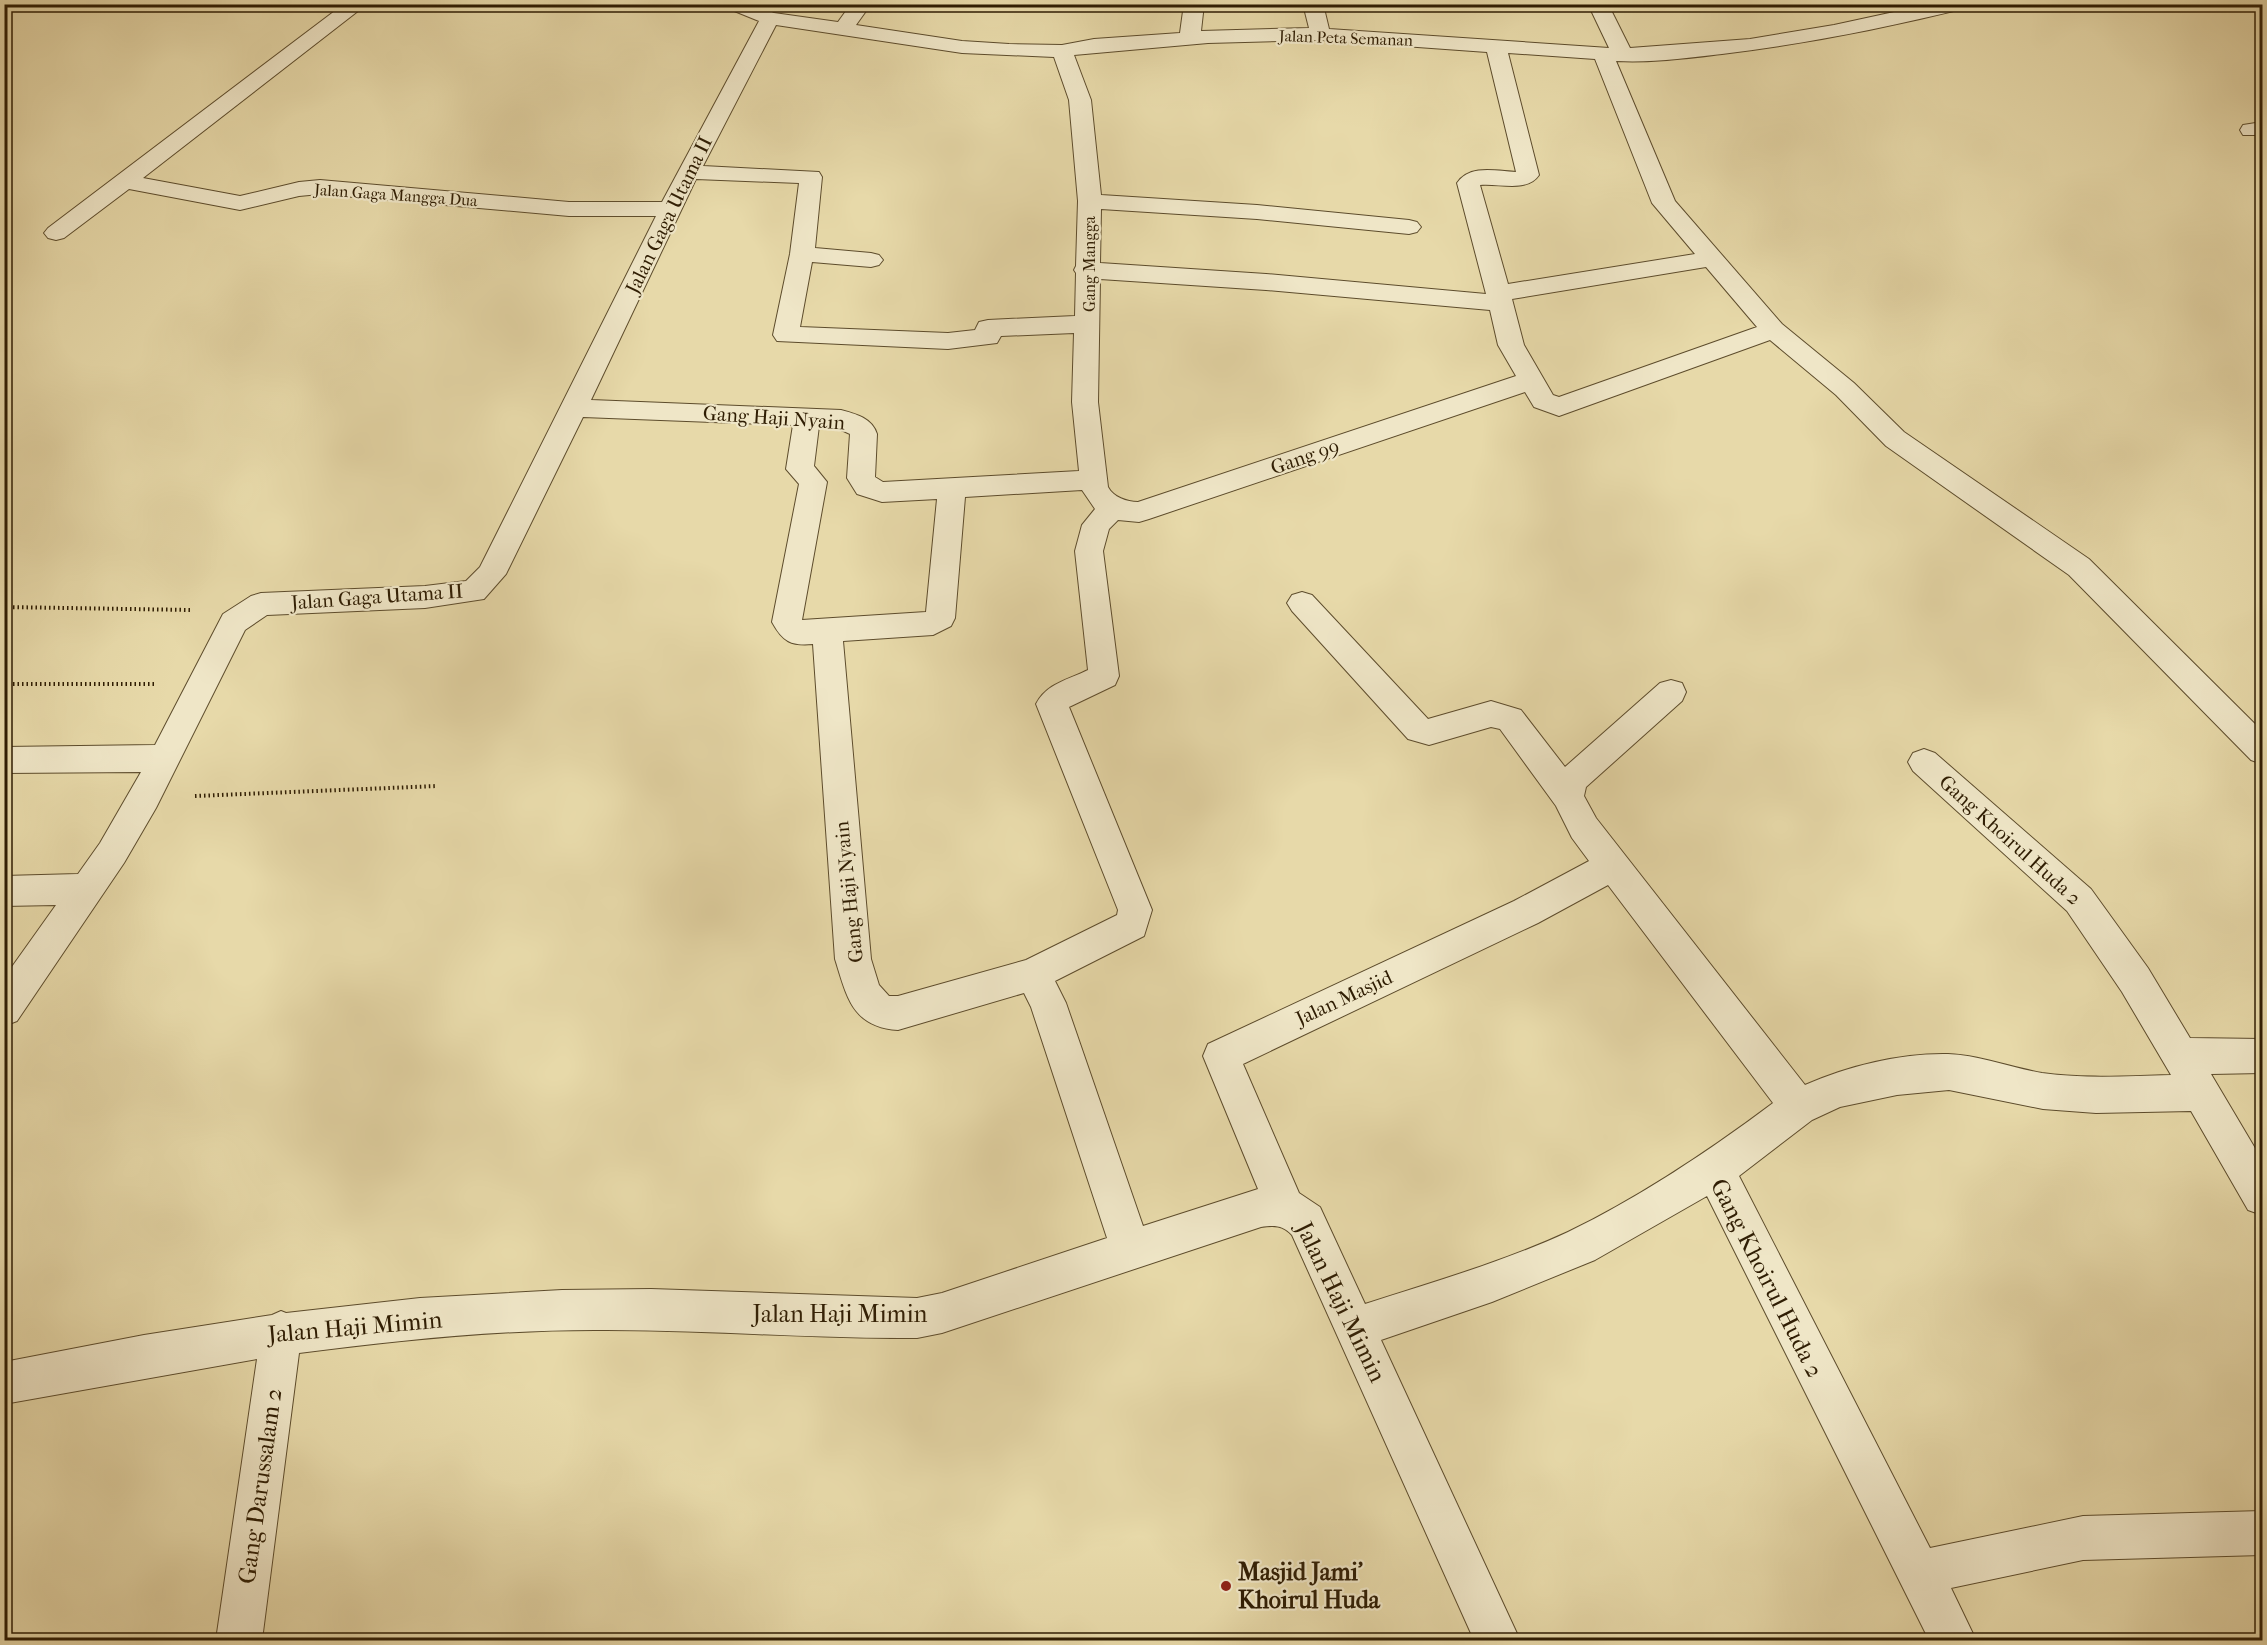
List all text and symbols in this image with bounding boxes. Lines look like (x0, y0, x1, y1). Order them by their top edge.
street label: Jalan Peta Semanan (1277, 26, 1414, 50)
street label: Jalan Gaga Utama II (620, 132, 717, 299)
street label: Jalan Gaga Mangga Dua (312, 180, 479, 210)
street label: Gang Mangga (1080, 215, 1099, 312)
street label: Gang Haji Nyain (702, 402, 846, 434)
street label: Gang 99 (1268, 435, 1342, 479)
street label: Jalan Gaga Utama II (288, 580, 464, 615)
street label: Gang Khoirul Huda 2 (1934, 770, 2086, 910)
street label: Gang Haji Nyain (830, 820, 868, 964)
street label: Jalan Masjid (1290, 965, 1397, 1031)
street label: Gang Khoirul Huda 2 (1705, 1174, 1829, 1382)
street label: Jalan Haji Mimin (1289, 1215, 1392, 1387)
street label: Jalan Haji Mimin (751, 1300, 928, 1328)
street label: Jalan Haji Mimin (265, 1305, 443, 1349)
street label: Gang Darussalam 2 (232, 1386, 288, 1586)
place label: Masjid Jami' Khoirul Huda (1238, 1558, 1381, 1614)
marker: Masjid Jami' Khoirul Huda (1219, 1579, 1233, 1593)

